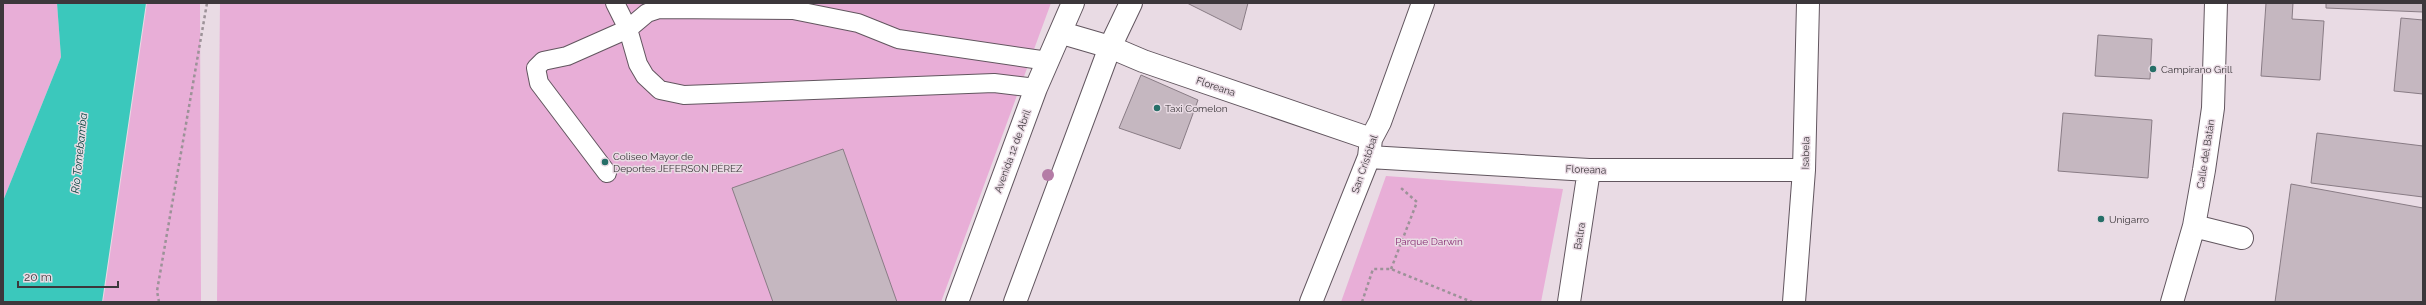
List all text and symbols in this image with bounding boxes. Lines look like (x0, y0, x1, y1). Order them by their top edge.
marker: Campirano Grill (2148, 64, 2158, 74)
place label: Campirano Grill (2161, 64, 2233, 75)
street label: Floreana (1195, 75, 1237, 98)
marker: Taxi Comelon (1152, 103, 1162, 113)
place label: Taxi Comelon (1165, 103, 1228, 114)
street label: Avenida 12 de Abril (992, 108, 1033, 194)
water label: Río Tomebamba (69, 112, 90, 194)
street label: Calle del Batán (2195, 119, 2216, 189)
street label: San Cristóbal (1349, 133, 1380, 195)
street label: Isabela (1800, 136, 1811, 170)
place label: Coliseo Mayor de Deportes JEFERSON PÉREZ (613, 151, 742, 174)
marker: Coliseo Mayor de Deportes JEFERSON PÉREZ (600, 157, 610, 167)
street label: Floreana (1566, 163, 1606, 176)
marker: Unigarro (2096, 214, 2106, 224)
place label: Unigarro (2109, 214, 2149, 225)
street label: Baltra (1572, 222, 1587, 250)
park label: Parque Darwin (1395, 236, 1463, 247)
scale bar (18, 263, 118, 289)
text: 20 m (24, 270, 52, 284)

